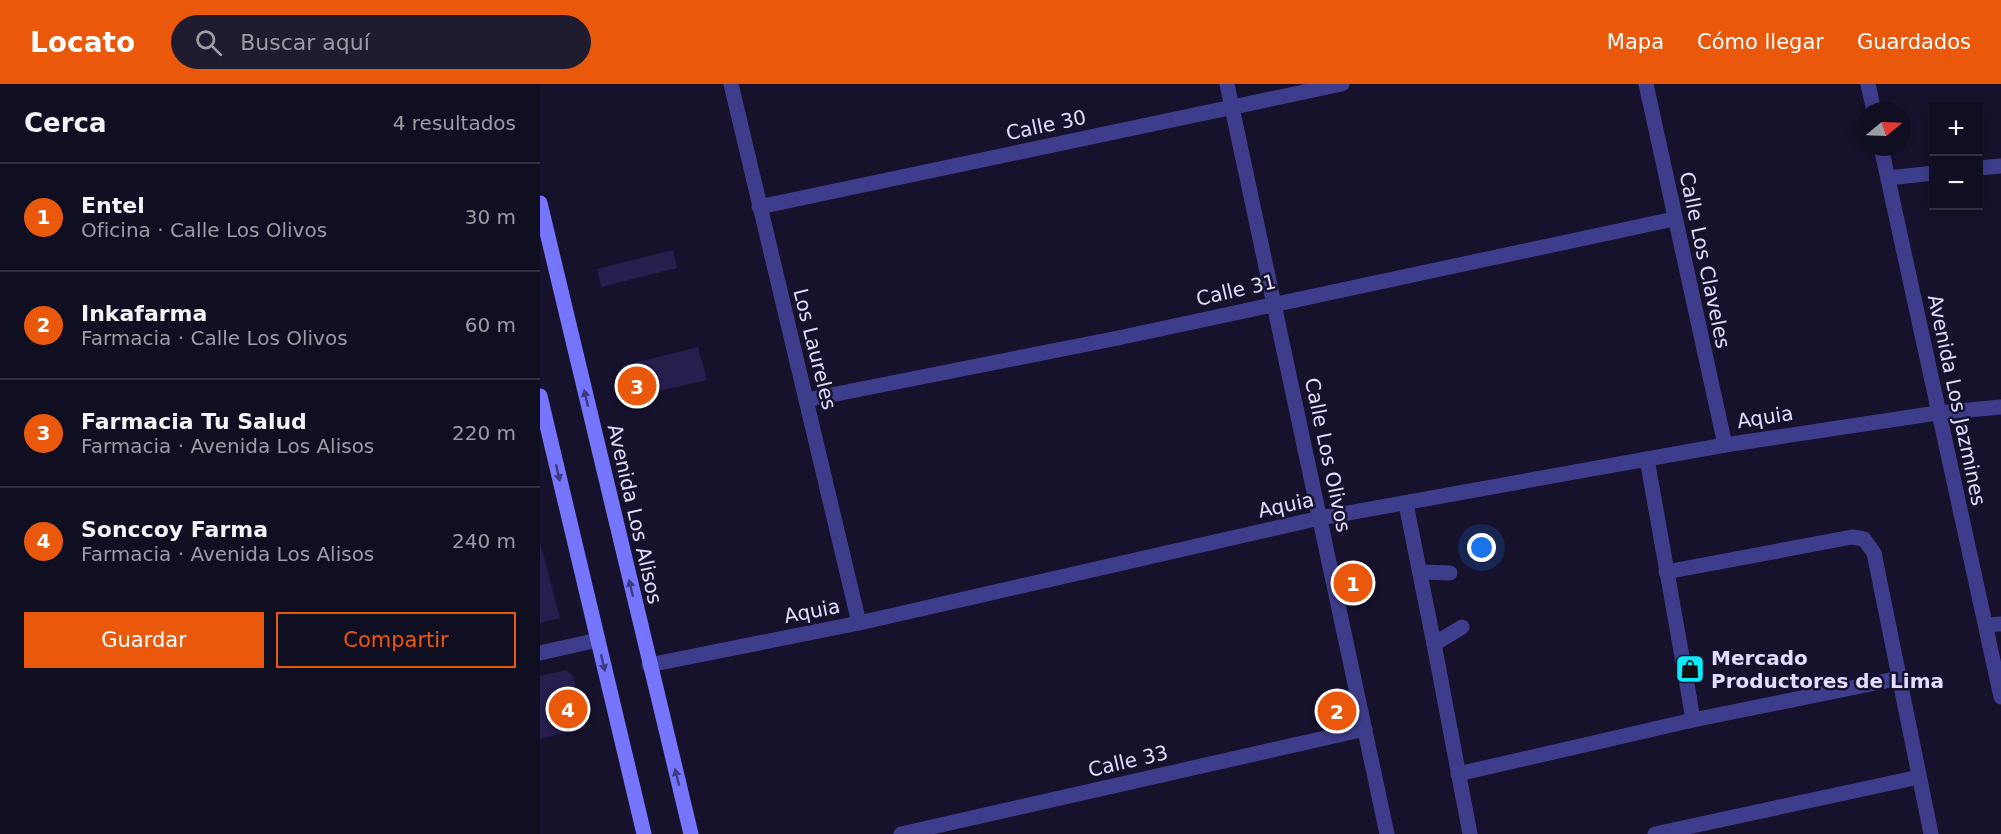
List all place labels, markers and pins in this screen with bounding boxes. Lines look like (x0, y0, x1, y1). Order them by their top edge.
pin: 3 (618, 364, 656, 408)
pin: 1 (1334, 560, 1372, 606)
place label: Mercado Productores de Lima (1711, 646, 1944, 693)
shop icon: Mercado Productores de Lima (1674, 653, 1706, 685)
pin: 4 (549, 686, 588, 732)
pin: 2 (1318, 688, 1356, 734)

